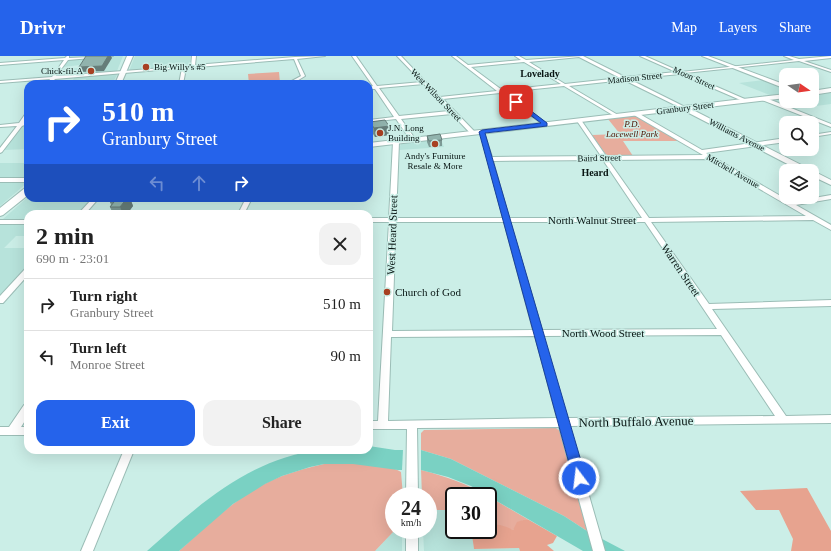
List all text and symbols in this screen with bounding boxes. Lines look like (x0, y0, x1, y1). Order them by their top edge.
text: Drivr (20, 17, 65, 38)
text: Map (671, 20, 697, 35)
text: Layers (719, 20, 757, 35)
text: Share (779, 20, 811, 35)
marker: Big Willy's #5 (141, 62, 151, 72)
place label: Big Willy's #5 (154, 62, 206, 72)
street label: Moon Street (672, 64, 717, 92)
place label: Chick-fil-A (41, 66, 83, 76)
marker: Chick-fil-A (86, 66, 96, 76)
street label: West Wilson Street (409, 67, 464, 124)
district label: Lovelady (520, 68, 560, 79)
north arrow (779, 68, 819, 108)
map controls (779, 68, 819, 204)
street label: Madison Street (607, 70, 663, 86)
pin (499, 85, 533, 119)
icon: arrive (505, 91, 527, 113)
icon: right (36, 96, 88, 148)
text: 510 m (102, 96, 174, 127)
street label: Granbury Street (656, 99, 715, 116)
button: search (779, 116, 819, 156)
street label: Williams Avenue (707, 117, 767, 153)
park label: P.D. Lacewell Park (605, 119, 659, 139)
place label: J.N. Long Building (388, 123, 424, 143)
marker: J.N. Long Building (375, 128, 385, 138)
text: Granbury Street (102, 129, 217, 149)
marker: Andy's Furniture Resale & More (430, 139, 440, 149)
place label: Andy's Furniture Resale & More (405, 151, 465, 171)
street label: Mitchell Avenue (705, 152, 761, 190)
street label: Baird Street (577, 153, 621, 163)
button: layers (779, 164, 819, 204)
district label: Heard (581, 167, 609, 178)
icon: left (146, 172, 168, 194)
icon: ahead (188, 172, 210, 194)
icon: right (230, 172, 252, 194)
street label: West Heard Street (385, 195, 399, 275)
street label: North Walnut Street (548, 214, 636, 226)
text: 2 min (36, 223, 94, 249)
button: close (319, 223, 361, 265)
street label: Warren Street (659, 242, 703, 298)
text: 690 m · 23:01 (36, 251, 109, 266)
place label: Church of God (395, 286, 461, 298)
marker: Church of God (382, 287, 392, 297)
text: Turn right (70, 288, 137, 304)
icon: right (36, 294, 58, 316)
text: 510 m (323, 296, 361, 312)
text: Granbury Street (70, 305, 153, 320)
street label: North Wood Street (562, 327, 644, 339)
text: Turn left (70, 340, 127, 356)
icon: left (36, 346, 58, 368)
text: 90 m (331, 348, 361, 364)
text: Monroe Street (70, 357, 145, 372)
button: Exit (36, 400, 195, 446)
button: Share (203, 400, 361, 446)
street label: North Buffalo Avenue (578, 413, 694, 430)
position arrow (558, 457, 600, 499)
speed limit sign: 30 (445, 487, 497, 539)
text: 24 (401, 497, 421, 519)
text: km/h (401, 517, 421, 528)

